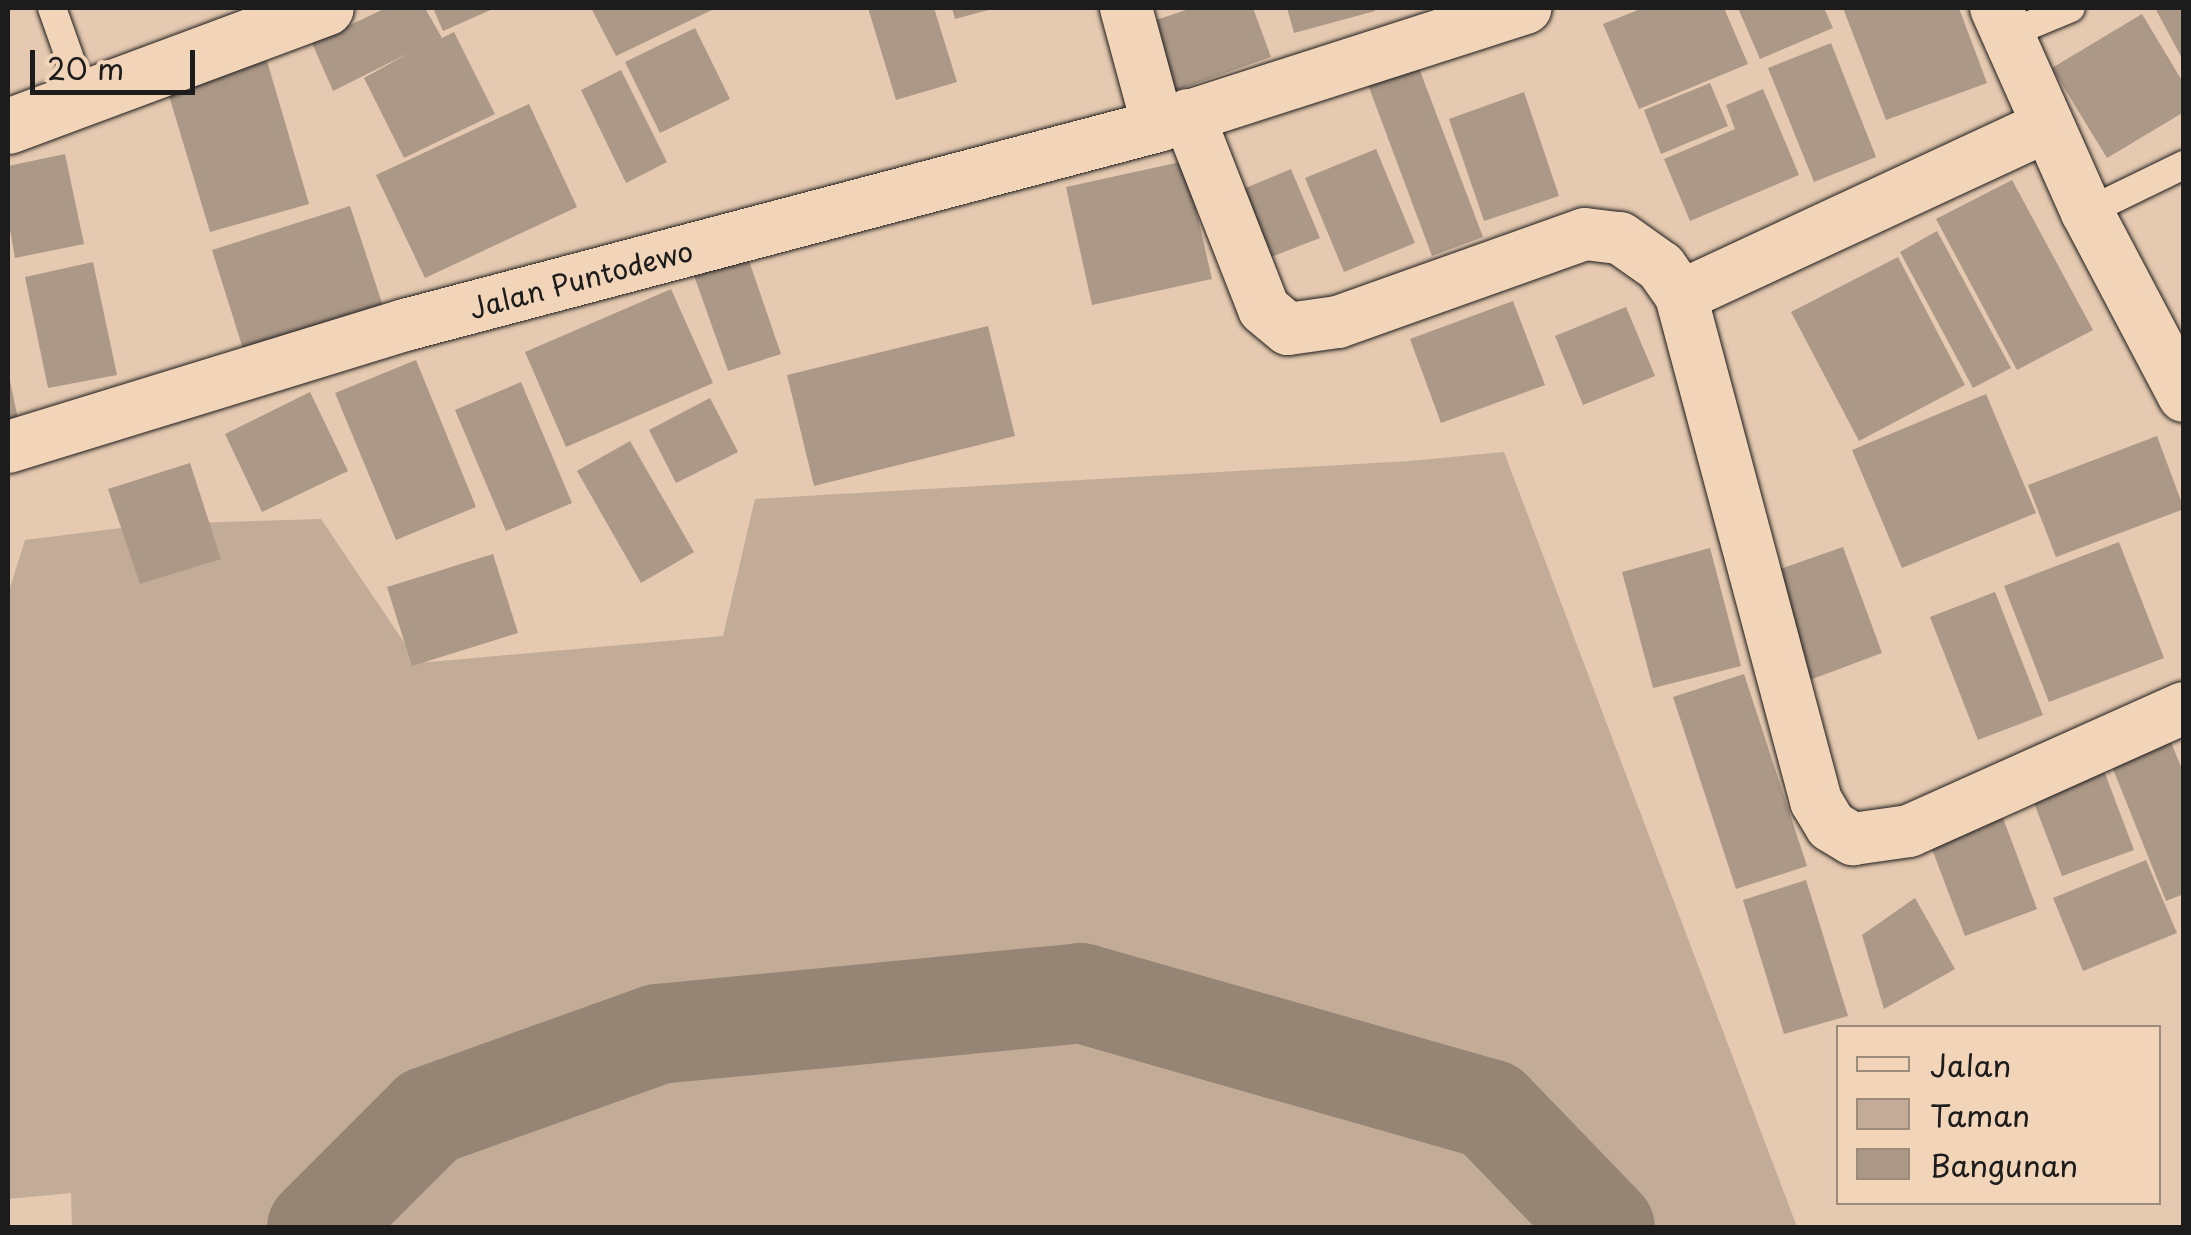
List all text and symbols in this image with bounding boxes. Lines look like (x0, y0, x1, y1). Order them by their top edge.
scale bar (35, 30, 200, 92)
text: 20 m (47, 45, 124, 90)
street label: Jalan Puntodewo (465, 233, 697, 325)
legend (1836, 1025, 2161, 1205)
text: Jalan (1930, 1042, 2011, 1087)
text: Taman (1930, 1092, 2030, 1137)
text: Bangunan (1930, 1142, 2078, 1187)

